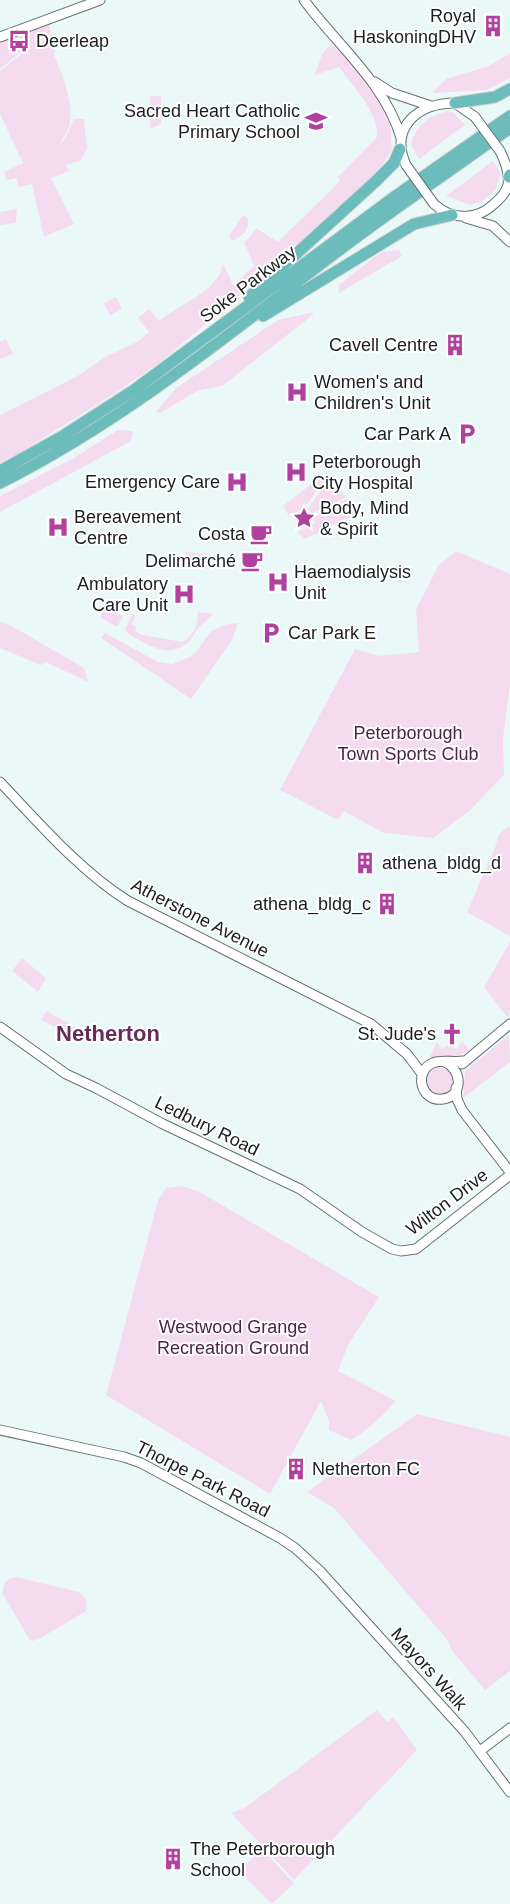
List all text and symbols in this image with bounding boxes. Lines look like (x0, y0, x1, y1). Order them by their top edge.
place label: Royal HaskoningDHV (353, 6, 476, 47)
building icon: Royal HaskoningDHV (480, 13, 506, 39)
bus stop icon: Deerleap (6, 28, 32, 54)
place label: Deerleap (36, 31, 109, 51)
place label: Sacred Heart Catholic Primary School (124, 101, 300, 142)
school or university icon: Sacred Heart Catholic Primary School (303, 108, 329, 134)
street label: Soke Parkway (196, 241, 300, 327)
building icon: Cavell Centre (442, 332, 468, 358)
place label: Cavell Centre (329, 335, 438, 355)
place label: Women's and Children's Unit (314, 372, 430, 413)
hospital icon: Women's and Children's Unit (284, 379, 310, 405)
parking icon: Car Park A (454, 421, 480, 447)
place label: Car Park A (364, 424, 451, 444)
place label: Peterborough City Hospital (312, 452, 421, 493)
hospital icon: Peterborough City Hospital (283, 459, 309, 485)
hospital icon: Emergency Care (224, 469, 250, 495)
place label: Emergency Care (85, 472, 220, 492)
place label: Body, Mind & Spirit (320, 498, 409, 539)
place icon: Body, Mind & Spirit (291, 505, 317, 531)
place label: Bereavement Centre (74, 507, 181, 548)
hospital icon: Bereavement Centre (45, 514, 71, 540)
cafe icon: Costa (248, 521, 274, 547)
place label: Costa (198, 524, 246, 544)
cafe icon: Delimarché (239, 548, 265, 574)
place label: Delimarché (145, 551, 236, 571)
place label: Haemodialysis Unit (294, 562, 411, 603)
hospital icon: Haemodialysis Unit (265, 569, 291, 595)
place label: Ambulatory Care Unit (77, 574, 168, 615)
hospital icon: Ambulatory Care Unit (171, 581, 197, 607)
parking icon: Car Park E (258, 620, 284, 646)
place label: Car Park E (288, 623, 376, 643)
park label: Peterborough Town Sports Club (337, 723, 479, 764)
building icon: athena_bldg_d (352, 850, 378, 876)
place label: athena_bldg_d (382, 853, 501, 874)
street label: Atherstone Avenue (128, 875, 272, 961)
building icon: athena_bldg_c (374, 891, 400, 917)
place label: athena_bldg_c (253, 894, 371, 915)
district label: Netherton (56, 1021, 160, 1046)
church icon: St. Jude's (439, 1021, 465, 1047)
place label: St. Jude's (358, 1024, 436, 1044)
street label: Ledbury Road (152, 1092, 262, 1160)
street label: Wilton Drive (402, 1165, 492, 1239)
park label: Westwood Grange Recreation Ground (157, 1317, 309, 1358)
street label: Thorpe Park Road (133, 1437, 273, 1521)
building icon: Netherton FC (283, 1456, 309, 1482)
place label: Netherton FC (312, 1459, 420, 1479)
street label: Mayors Walk (387, 1624, 472, 1715)
place label: The Peterborough School (190, 1839, 335, 1880)
building icon: The Peterborough School (160, 1846, 186, 1872)

